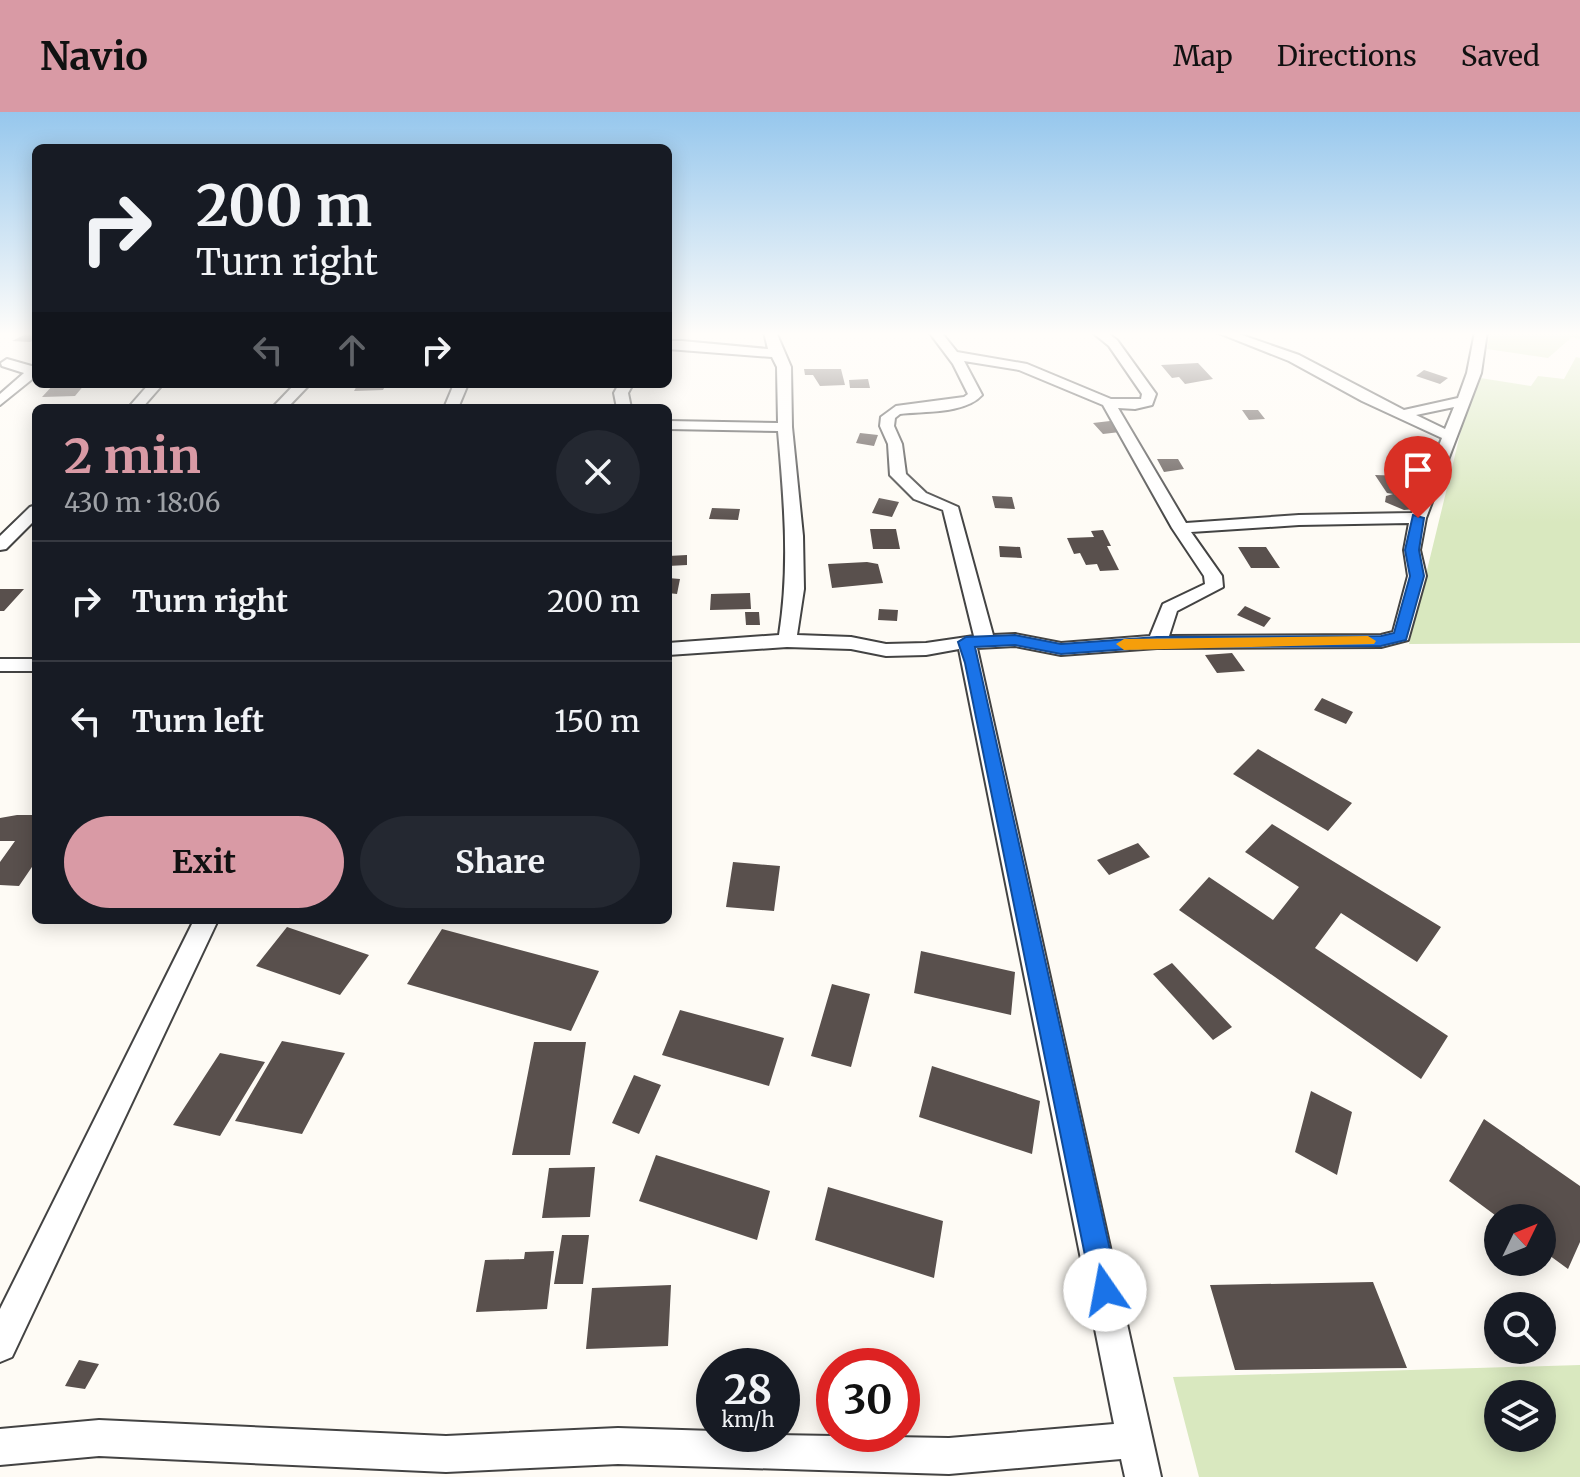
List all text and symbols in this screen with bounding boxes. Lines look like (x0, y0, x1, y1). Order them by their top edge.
text: Navio (40, 33, 148, 80)
text: Map (1173, 38, 1233, 74)
text: Directions (1277, 38, 1417, 74)
text: Saved (1461, 38, 1540, 74)
text: 200 m (196, 171, 372, 241)
icon: right (64, 176, 168, 280)
text: Turn right (196, 240, 378, 285)
icon: left (246, 328, 290, 372)
icon: ahead (330, 328, 374, 372)
icon: right (414, 328, 458, 372)
text: 2 min (64, 426, 201, 486)
button: close (556, 430, 640, 514)
pin (1384, 436, 1452, 518)
icon: arrive (1396, 448, 1440, 492)
text: 430 m · 18:06 (64, 486, 221, 519)
icon: right (64, 579, 108, 623)
text: Turn right (132, 582, 288, 620)
text: 200 m (547, 582, 640, 620)
icon: left (64, 699, 108, 743)
text: Turn left (132, 702, 264, 740)
text: 150 m (554, 702, 640, 740)
button: Exit (64, 816, 344, 908)
button: Share (360, 816, 640, 908)
north arrow (1484, 1204, 1556, 1276)
map controls (1484, 1204, 1556, 1452)
position arrow (1063, 1248, 1147, 1332)
button: search (1484, 1292, 1556, 1364)
speed limit sign: 30 (816, 1348, 920, 1452)
text: 28 (724, 1365, 772, 1415)
button: layers (1484, 1380, 1556, 1452)
text: km/h (722, 1407, 774, 1432)

